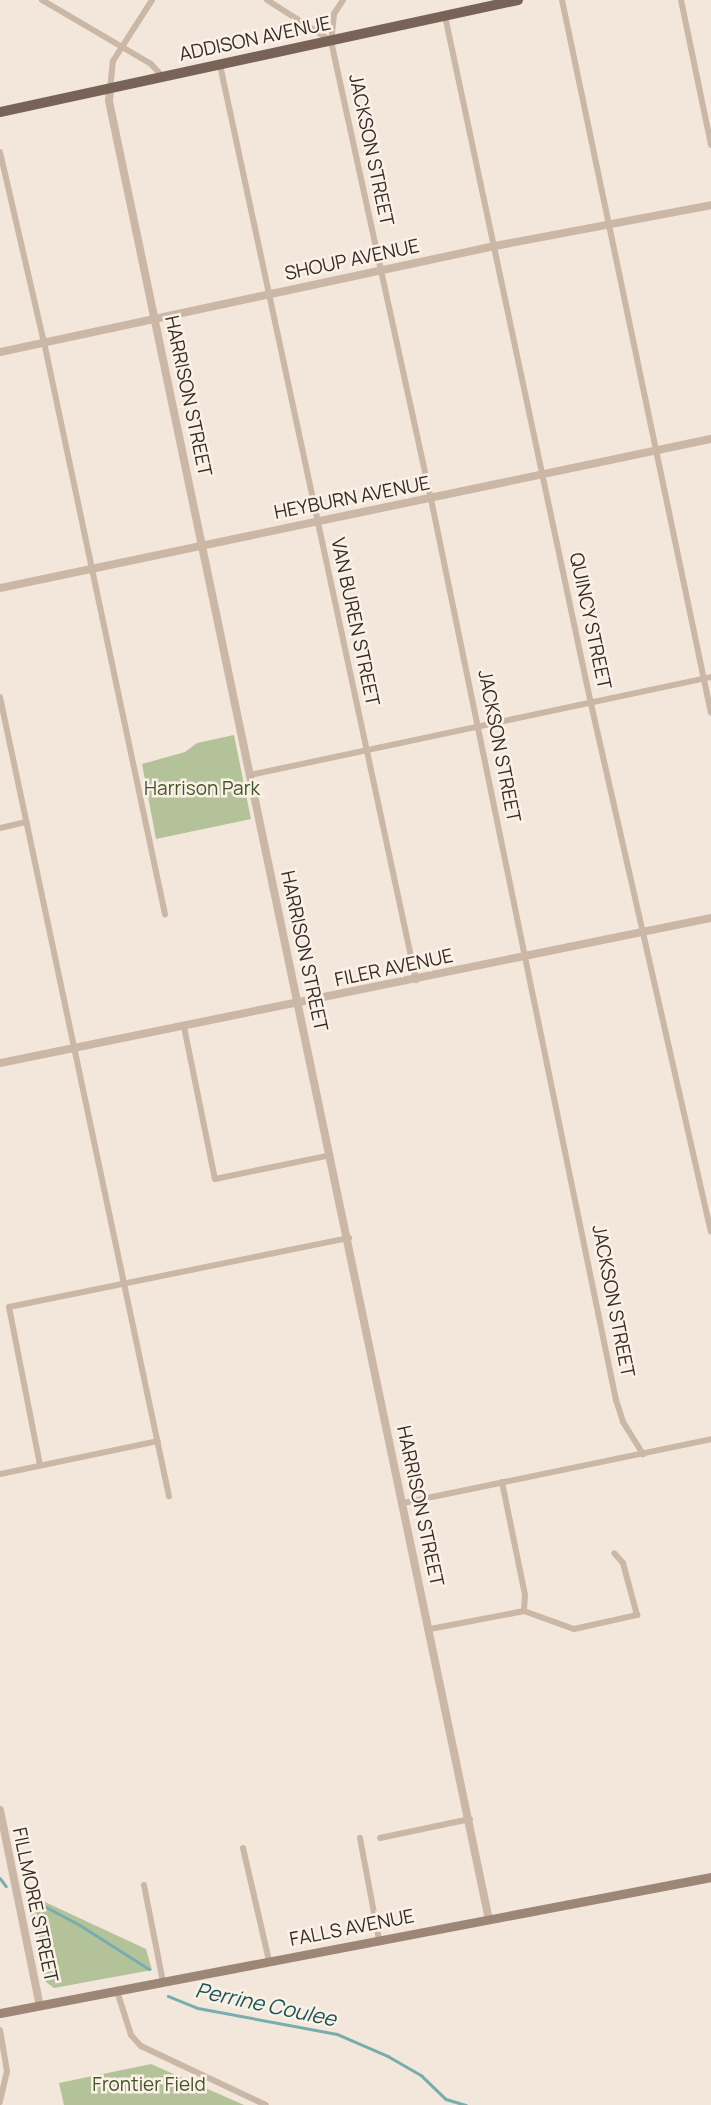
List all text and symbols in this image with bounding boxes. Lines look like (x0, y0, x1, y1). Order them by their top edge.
street label: ADDISON AVENUE (177, 12, 333, 66)
street label: JACKSON STREET (344, 72, 398, 228)
street label: SHOUP AVENUE (283, 235, 421, 285)
street label: HARRISON STREET (160, 314, 216, 478)
street label: HEYBURN AVENUE (272, 472, 432, 524)
street label: VAN BUREN STREET (326, 536, 384, 708)
street label: QUINCY STREET (564, 550, 616, 692)
street label: JACKSON STREET (473, 668, 525, 824)
park label: Harrison Park (144, 778, 260, 800)
street label: HARRISON STREET (276, 869, 332, 1033)
street label: FILER AVENUE (333, 944, 455, 992)
street label: JACKSON STREET (587, 1223, 639, 1379)
street label: HARRISON STREET (392, 1424, 448, 1588)
street label: FILLMORE STREET (7, 1825, 63, 1985)
street label: FALLS AVENUE (288, 1905, 416, 1951)
water label: Perrine Coulee (193, 1977, 339, 2031)
park label: Frontier Field (92, 2074, 206, 2096)

